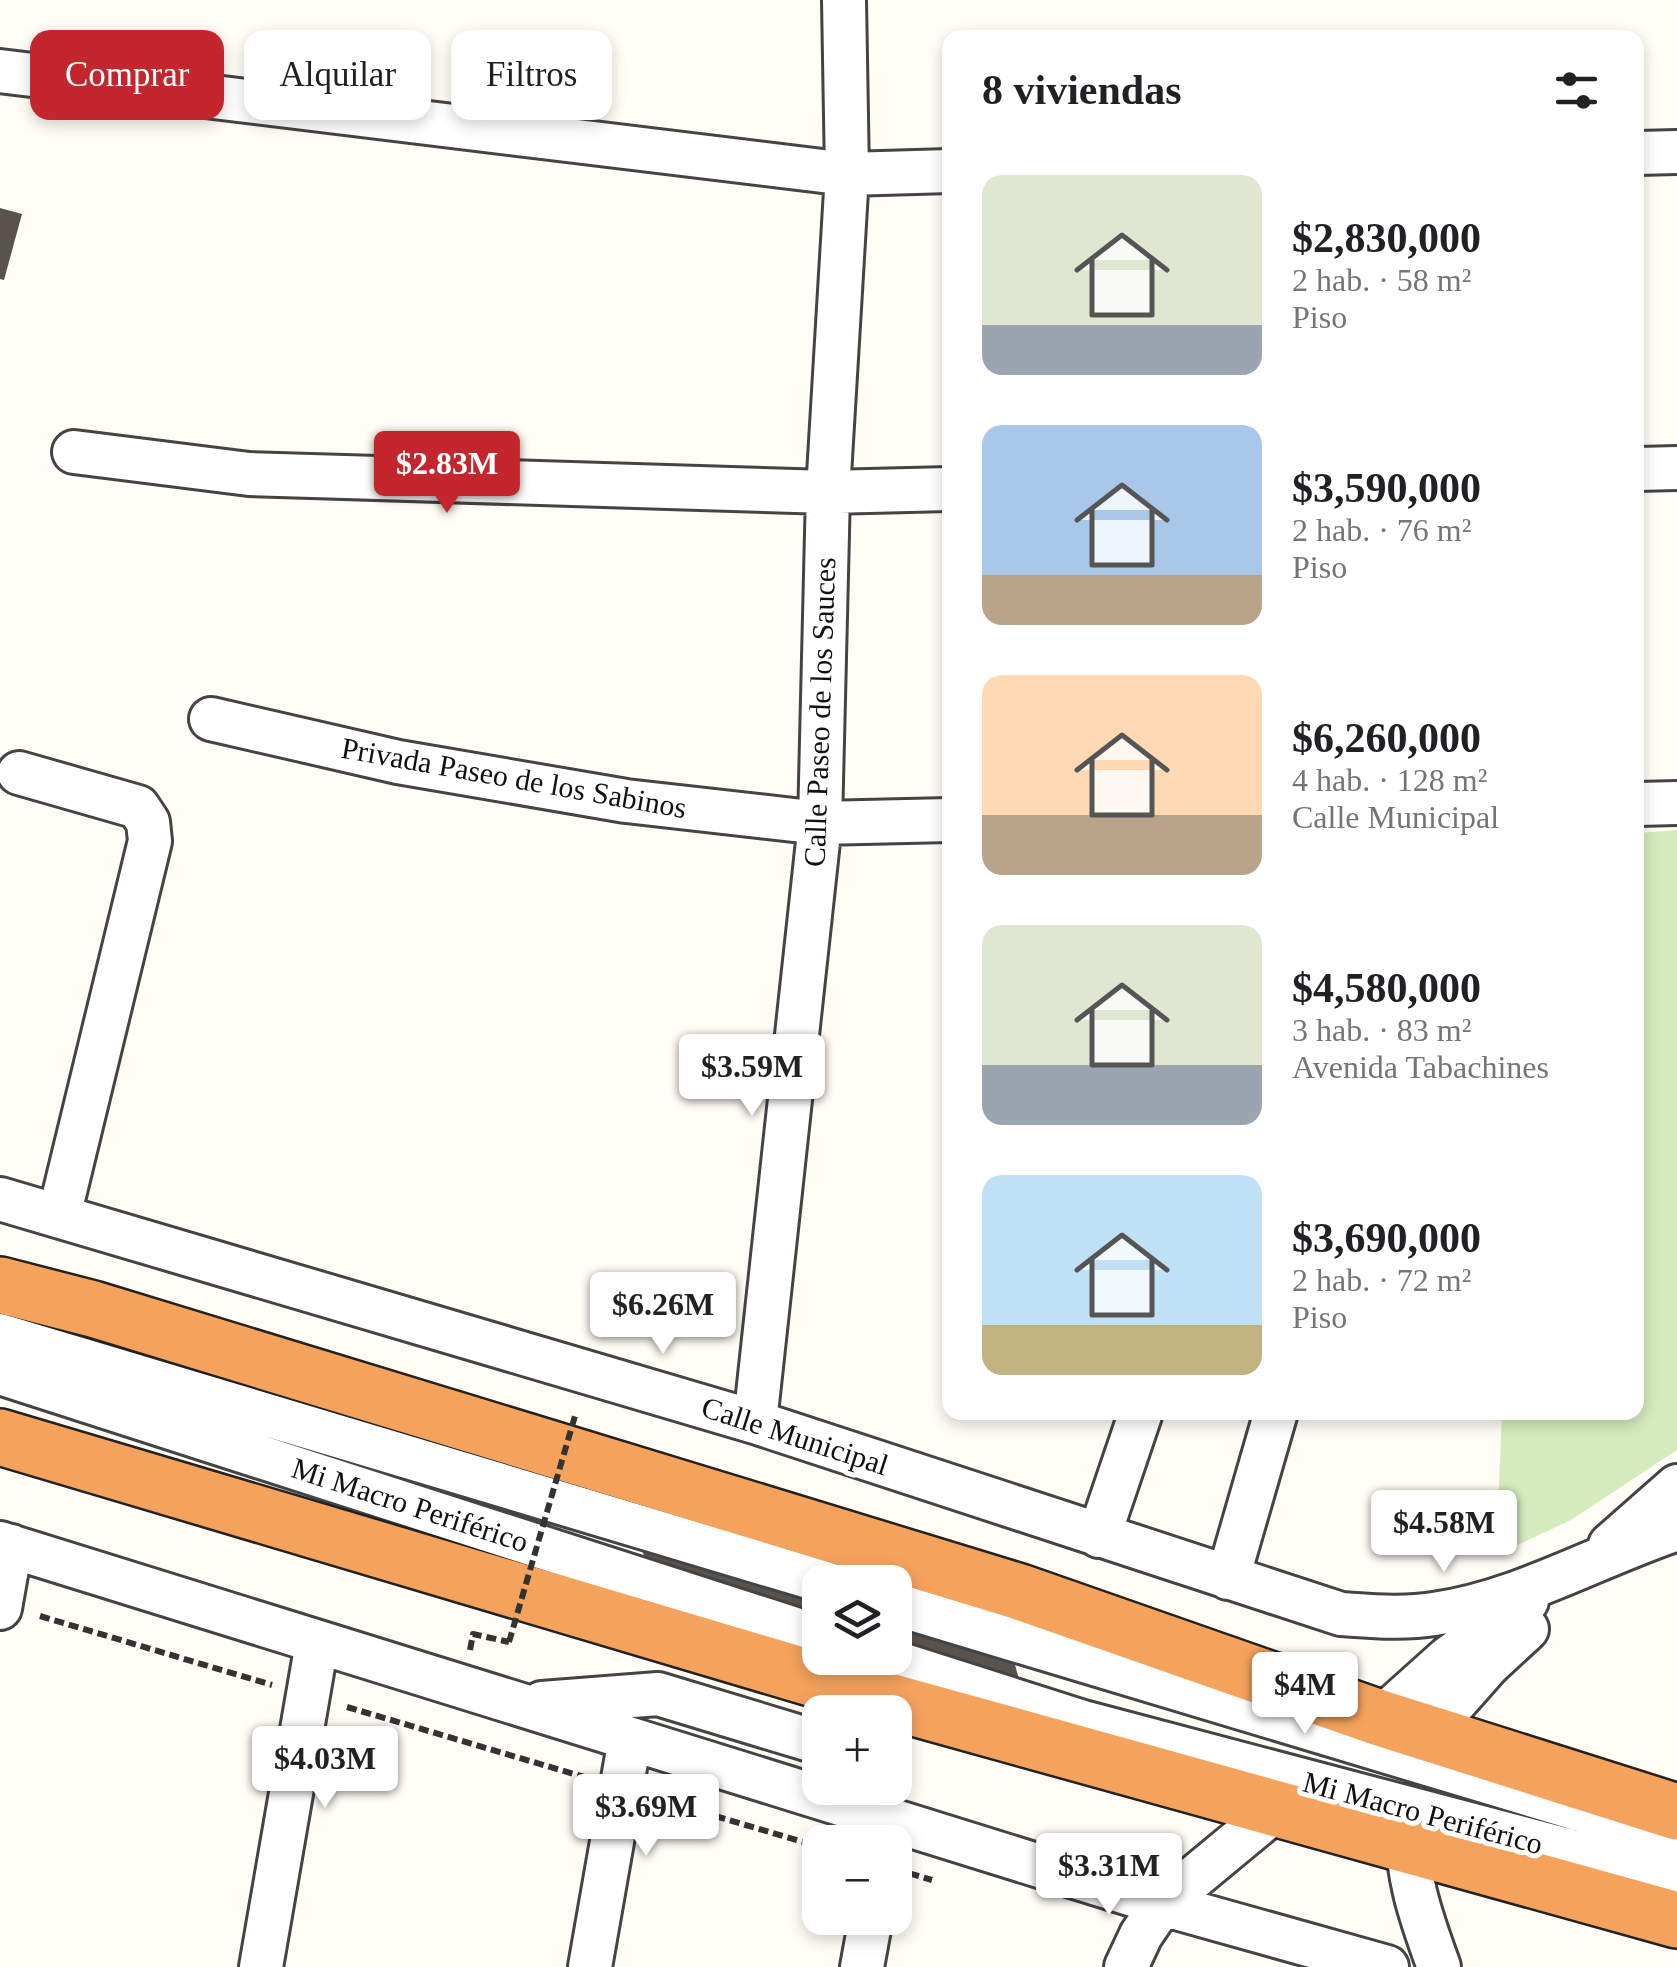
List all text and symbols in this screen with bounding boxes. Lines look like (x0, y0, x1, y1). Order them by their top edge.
chip: Comprar (30, 30, 224, 120)
chip: Alquilar (244, 30, 431, 120)
chip: Filtros (451, 30, 612, 120)
icon: filters (1549, 63, 1604, 118)
text: 8 viviendas (982, 67, 1182, 113)
icon: home (1062, 215, 1182, 335)
text: $2,830,000 (1292, 215, 1481, 261)
text: 2 hab. · 58 m² (1292, 262, 1471, 298)
text: Piso (1292, 299, 1347, 335)
pin: $2.83M (366, 431, 528, 516)
text: $2.83M (396, 445, 498, 481)
icon: home (1062, 465, 1182, 585)
text: $3,590,000 (1292, 465, 1481, 511)
text: 2 hab. · 76 m² (1292, 512, 1471, 548)
text: Piso (1292, 549, 1347, 585)
street label: Calle Paseo de los Sauces (798, 557, 841, 867)
icon: home (1062, 715, 1182, 835)
text: $6,260,000 (1292, 715, 1481, 761)
street label: Privada Paseo de los Sabinos (339, 731, 689, 824)
text: 4 hab. · 128 m² (1292, 762, 1487, 798)
text: Calle Municipal (1292, 799, 1499, 835)
icon: home (1062, 965, 1182, 1085)
text: $4,580,000 (1292, 965, 1481, 1011)
text: 3 hab. · 83 m² (1292, 1012, 1471, 1048)
pin: $3.59M (671, 1034, 833, 1119)
text: $3.59M (701, 1048, 803, 1084)
text: Avenida Tabachines (1292, 1049, 1549, 1085)
icon: home (1062, 1215, 1182, 1335)
text: $3,690,000 (1292, 1215, 1481, 1261)
text: 2 hab. · 72 m² (1292, 1262, 1471, 1298)
pin: $6.26M (582, 1272, 744, 1357)
text: $6.26M (612, 1286, 714, 1322)
text: Piso (1292, 1299, 1347, 1335)
street label: Calle Municipal (698, 1390, 893, 1481)
street label: Mi Macro Periférico (288, 1451, 533, 1558)
pin: $4.58M (1363, 1490, 1525, 1575)
text: $4.58M (1393, 1504, 1495, 1540)
map controls (802, 1565, 912, 1935)
button: layers (802, 1565, 912, 1675)
pin: $4M (1257, 1652, 1353, 1737)
text: $4M (1274, 1666, 1336, 1702)
button: + (802, 1695, 912, 1805)
pin: $4.03M (244, 1726, 406, 1811)
text: $4.03M (274, 1740, 376, 1776)
street label: Mi Macro Periférico (1300, 1765, 1546, 1860)
pin: $3.69M (565, 1774, 727, 1859)
text: $3.69M (595, 1788, 697, 1824)
button: − (802, 1825, 912, 1935)
pin: $3.31M (1028, 1833, 1190, 1918)
text: $3.31M (1058, 1847, 1160, 1883)

